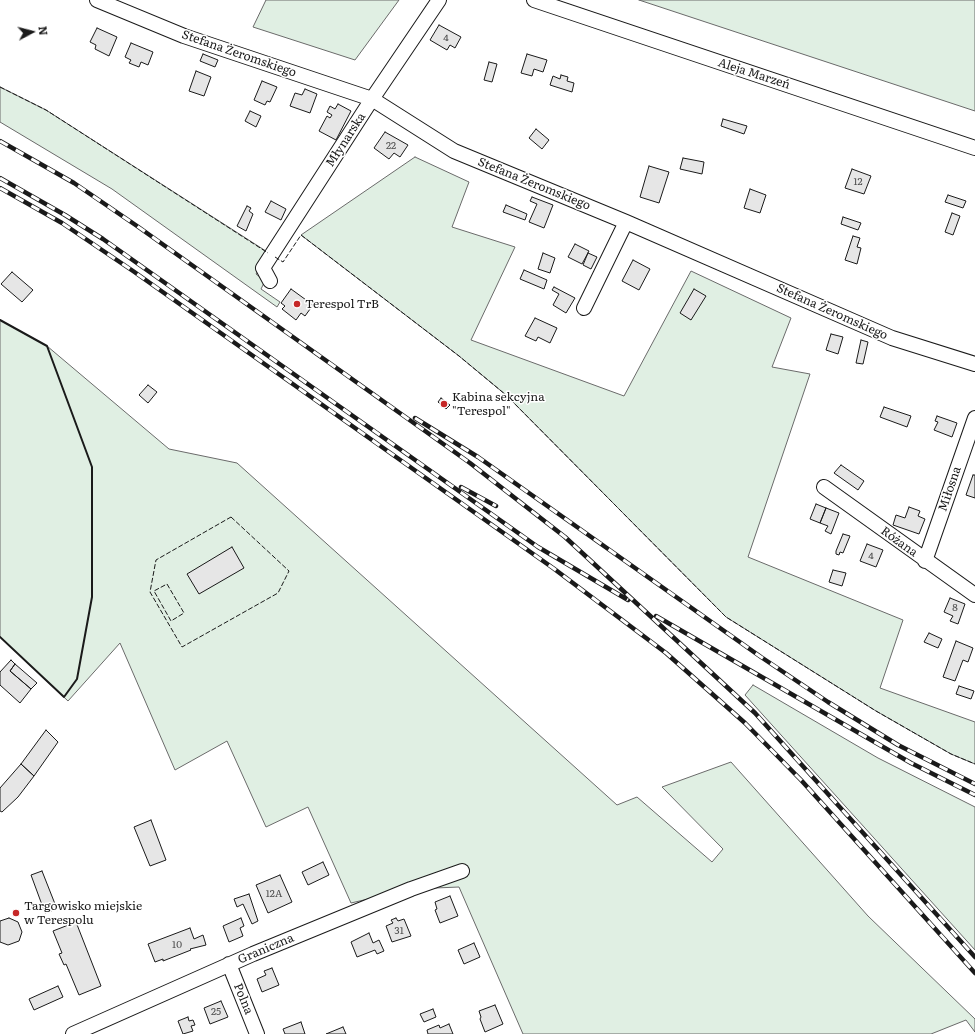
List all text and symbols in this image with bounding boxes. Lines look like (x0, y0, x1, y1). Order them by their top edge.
north arrow (12, 12, 52, 52)
text: N (35, 25, 52, 36)
street label: Stefana Żeromskiego (180, 28, 298, 80)
house number: 4 (443, 32, 449, 44)
street label: Aleja Marzeń (716, 56, 792, 92)
street label: Młynarska (323, 110, 369, 170)
house number: 22 (386, 140, 396, 152)
street label: Stefana Żeromskiego (476, 155, 592, 213)
house number: 12 (853, 176, 863, 188)
street label: Stefana Żeromskiego (774, 281, 890, 343)
place label: Terespol TrB (305, 297, 379, 311)
marker: Terespol TrB (292, 299, 302, 309)
place label: Kabina sekcyjna "Terespol" (452, 390, 545, 418)
marker: Kabina sekcyjna "Terespol" (439, 399, 449, 409)
street label: Miłosna (936, 465, 964, 513)
street label: Różana (878, 524, 920, 560)
house number: 4 (868, 550, 874, 562)
house number: 8 (952, 602, 958, 614)
house number: 12A (266, 888, 282, 900)
place label: Targowisko miejskie w Terespolu (24, 899, 142, 927)
marker: Targowisko miejskie w Terespolu (11, 908, 21, 918)
house number: 31 (394, 925, 404, 937)
street label: Graniczna (236, 931, 296, 967)
house number: 10 (172, 939, 182, 951)
street label: Polna (230, 981, 256, 1017)
house number: 25 (211, 1006, 221, 1018)

